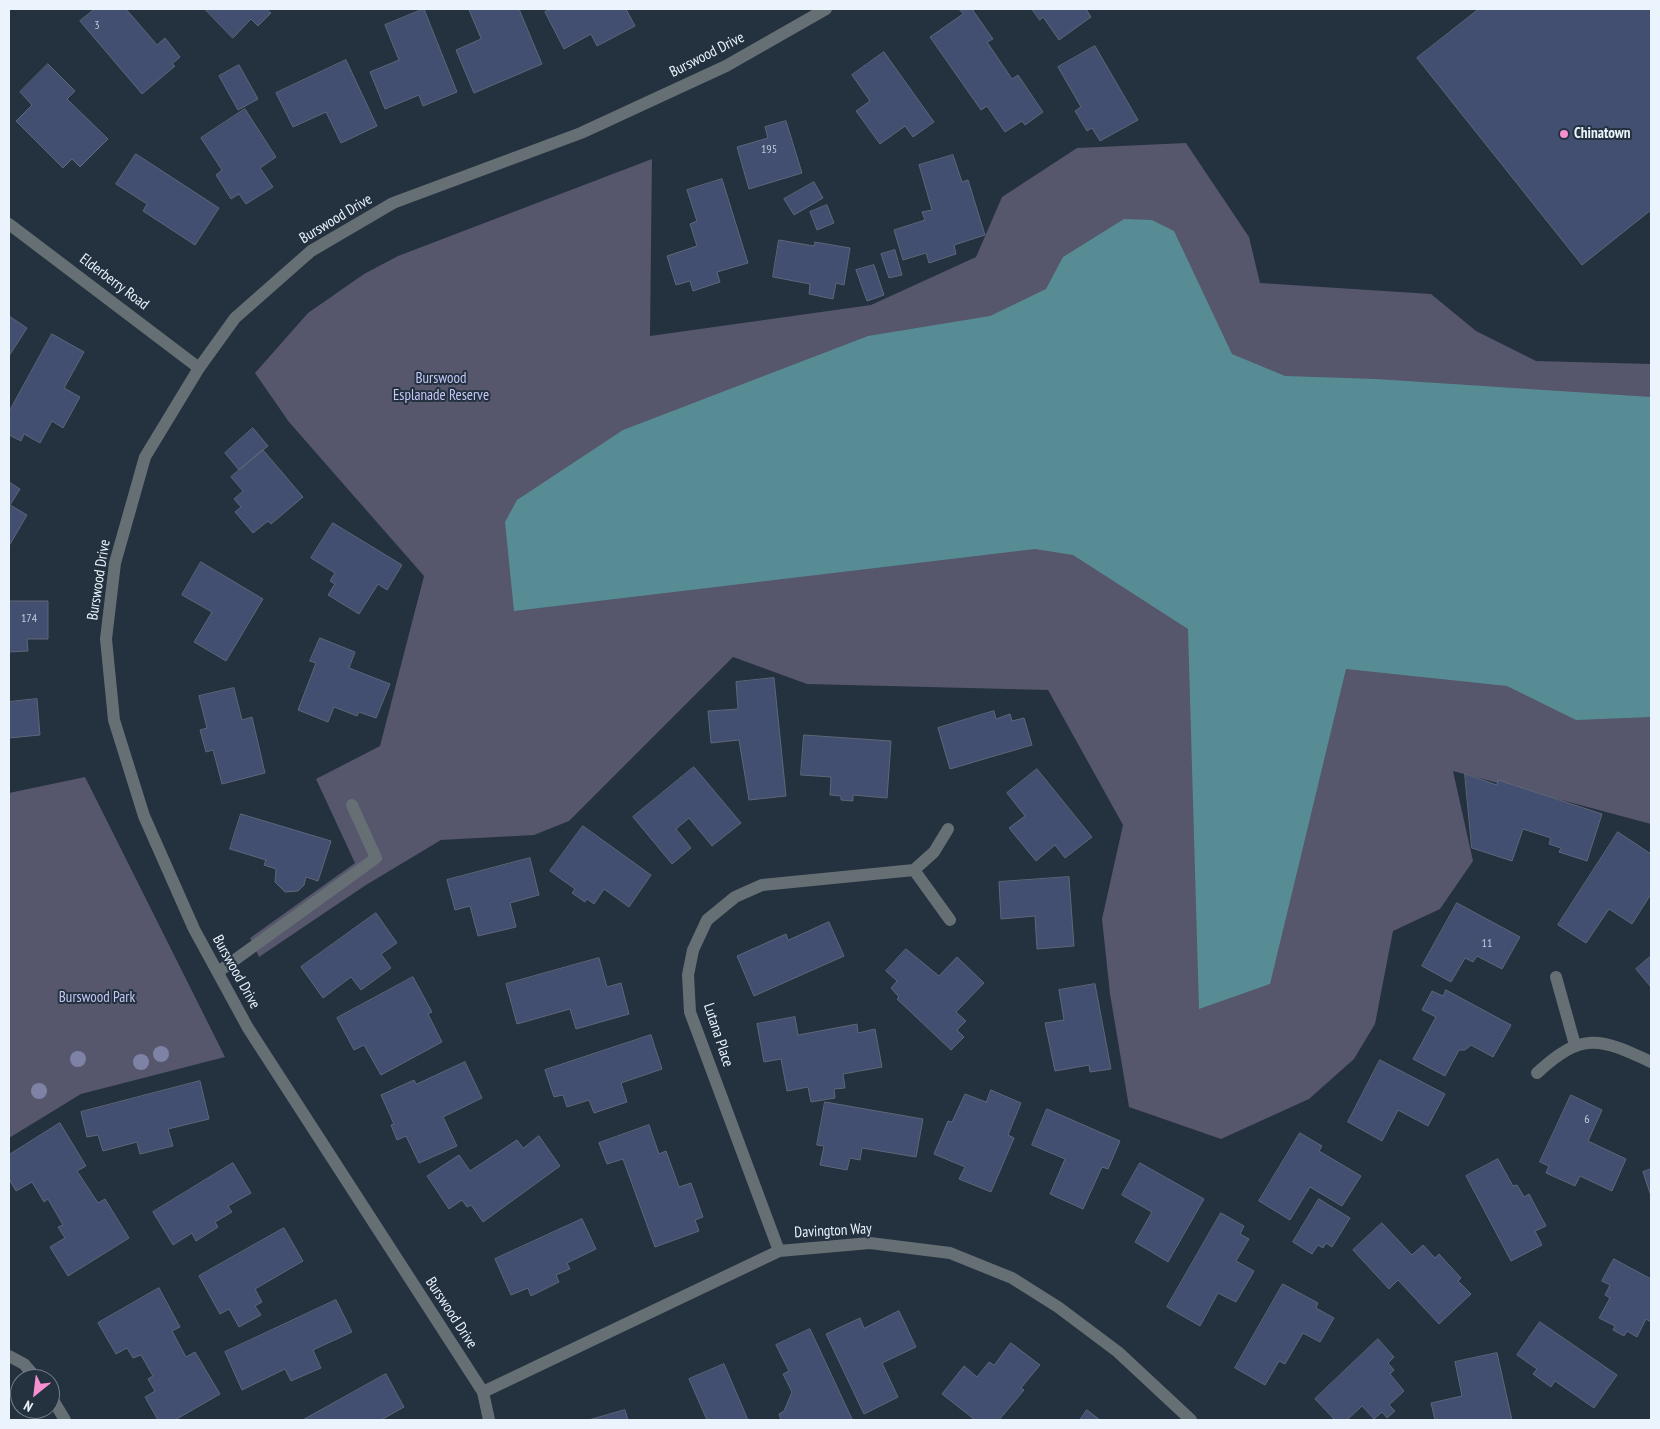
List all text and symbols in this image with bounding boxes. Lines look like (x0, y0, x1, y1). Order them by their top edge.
house number: 3 (94, 19, 100, 33)
street label: Burswood Drive (667, 29, 747, 81)
place label: Chinatown (1574, 125, 1631, 143)
marker: Chinatown (1558, 128, 1570, 140)
house number: 195 (761, 143, 777, 157)
street label: Burswood Drive (296, 190, 376, 248)
street label: Elderberry Road (76, 250, 152, 314)
park label: Burswood Esplanade Reserve (393, 370, 489, 405)
street label: Burswood Drive (84, 538, 114, 622)
house number: 174 (21, 612, 37, 626)
street label: Burswood Drive (208, 932, 264, 1012)
house number: 11 (1482, 937, 1492, 951)
park label: Burswood Park (59, 989, 135, 1007)
street label: Lutana Place (699, 1001, 737, 1069)
house number: 6 (1584, 1113, 1590, 1127)
street label: Davington Way (794, 1220, 872, 1242)
street label: Burswood Drive (421, 1274, 481, 1352)
north arrow (10, 1369, 60, 1419)
text: N (21, 1397, 36, 1416)

